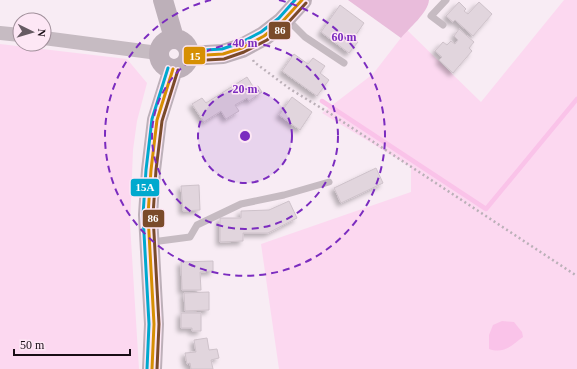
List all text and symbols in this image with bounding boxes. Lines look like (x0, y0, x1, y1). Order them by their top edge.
north arrow (12, 12, 52, 52)
line badge: 86 (268, 21, 291, 40)
text: 86 (275, 24, 286, 36)
text: N (36, 28, 48, 37)
text: 60 m (332, 30, 357, 44)
text: 40 m (233, 36, 258, 50)
line badge: 15 (183, 46, 206, 65)
text: 15 (190, 50, 201, 62)
text: 20 m (233, 82, 258, 96)
centre of rings (238, 129, 252, 143)
line badge: 15A (130, 178, 160, 197)
text: 15A (136, 181, 155, 193)
line badge: 86 (142, 209, 165, 228)
text: 86 (148, 212, 159, 224)
scale bar (14, 331, 130, 357)
text: 50 m (20, 338, 45, 352)

